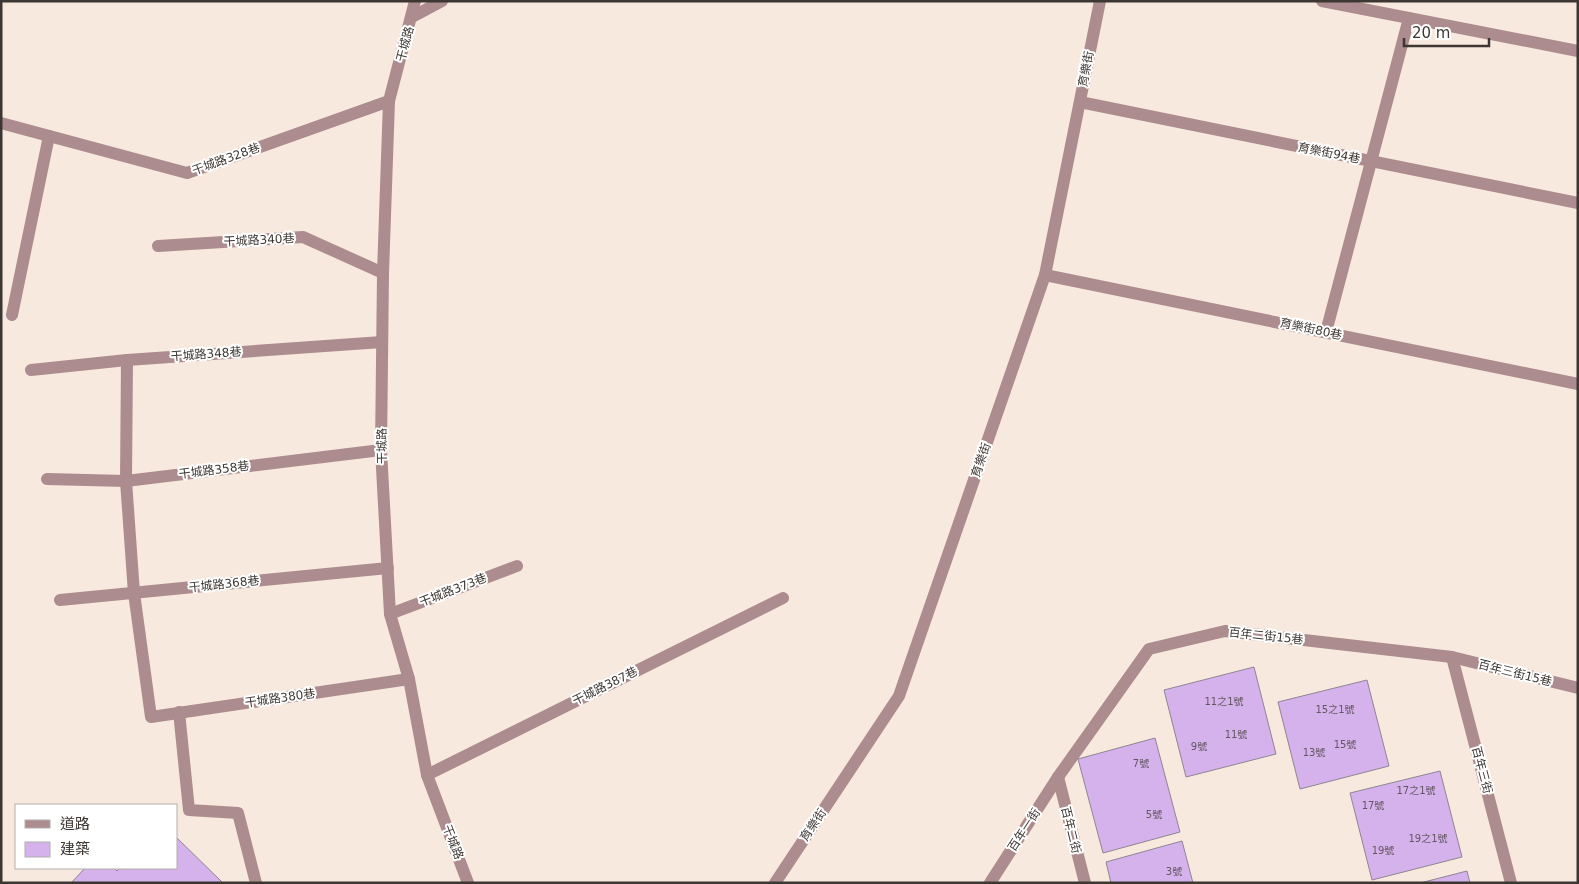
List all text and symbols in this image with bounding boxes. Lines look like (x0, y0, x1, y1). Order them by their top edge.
scale bar (1404, 15, 1489, 47)
text: 20 m (1412, 24, 1450, 42)
street label: 干城路 (394, 25, 416, 63)
street label: 育樂街 (1076, 50, 1096, 88)
street label: 干城路328巷 (190, 140, 262, 178)
street label: 育樂街94巷 (1297, 140, 1361, 166)
street label: 干城路340巷 (223, 231, 295, 249)
street label: 育樂街80巷 (1279, 316, 1343, 342)
street label: 干城路348巷 (170, 345, 242, 363)
street label: 干城路 (375, 428, 389, 464)
street label: 育樂街 (969, 441, 993, 479)
street label: 干城路358巷 (178, 459, 250, 481)
street label: 干城路373巷 (417, 571, 489, 609)
street label: 干城路368巷 (188, 573, 260, 595)
street label: 百年二街15巷 (1228, 625, 1304, 647)
street label: 百年三街15巷 (1477, 657, 1553, 689)
street label: 干城路387巷 (570, 664, 640, 708)
street label: 干城路380巷 (244, 686, 316, 710)
house number: 11之1號 (1204, 696, 1244, 707)
house number: 15之1號 (1315, 704, 1355, 715)
house number: 11號 (1225, 729, 1247, 740)
house number: 15號 (1334, 739, 1356, 750)
house number: 9號 (1191, 741, 1207, 752)
street label: 百年三街 (1469, 745, 1495, 795)
house number: 13號 (1303, 747, 1325, 758)
house number: 7號 (1133, 758, 1149, 769)
house number: 17之1號 (1396, 785, 1436, 796)
house number: 17號 (1362, 800, 1384, 811)
legend (15, 804, 178, 869)
street label: 百年二街 (1058, 805, 1084, 855)
street label: 育樂街 (797, 806, 829, 844)
street label: 百年一街 (1005, 806, 1043, 854)
house number: 5號 (1146, 809, 1162, 820)
text: 道路 (60, 815, 90, 833)
street label: 干城路 (440, 823, 466, 861)
house number: 19之1號 (1408, 833, 1448, 844)
text: 建築 (60, 840, 90, 858)
house number: 19號 (1372, 845, 1394, 856)
house number: 3號 (1166, 866, 1182, 877)

